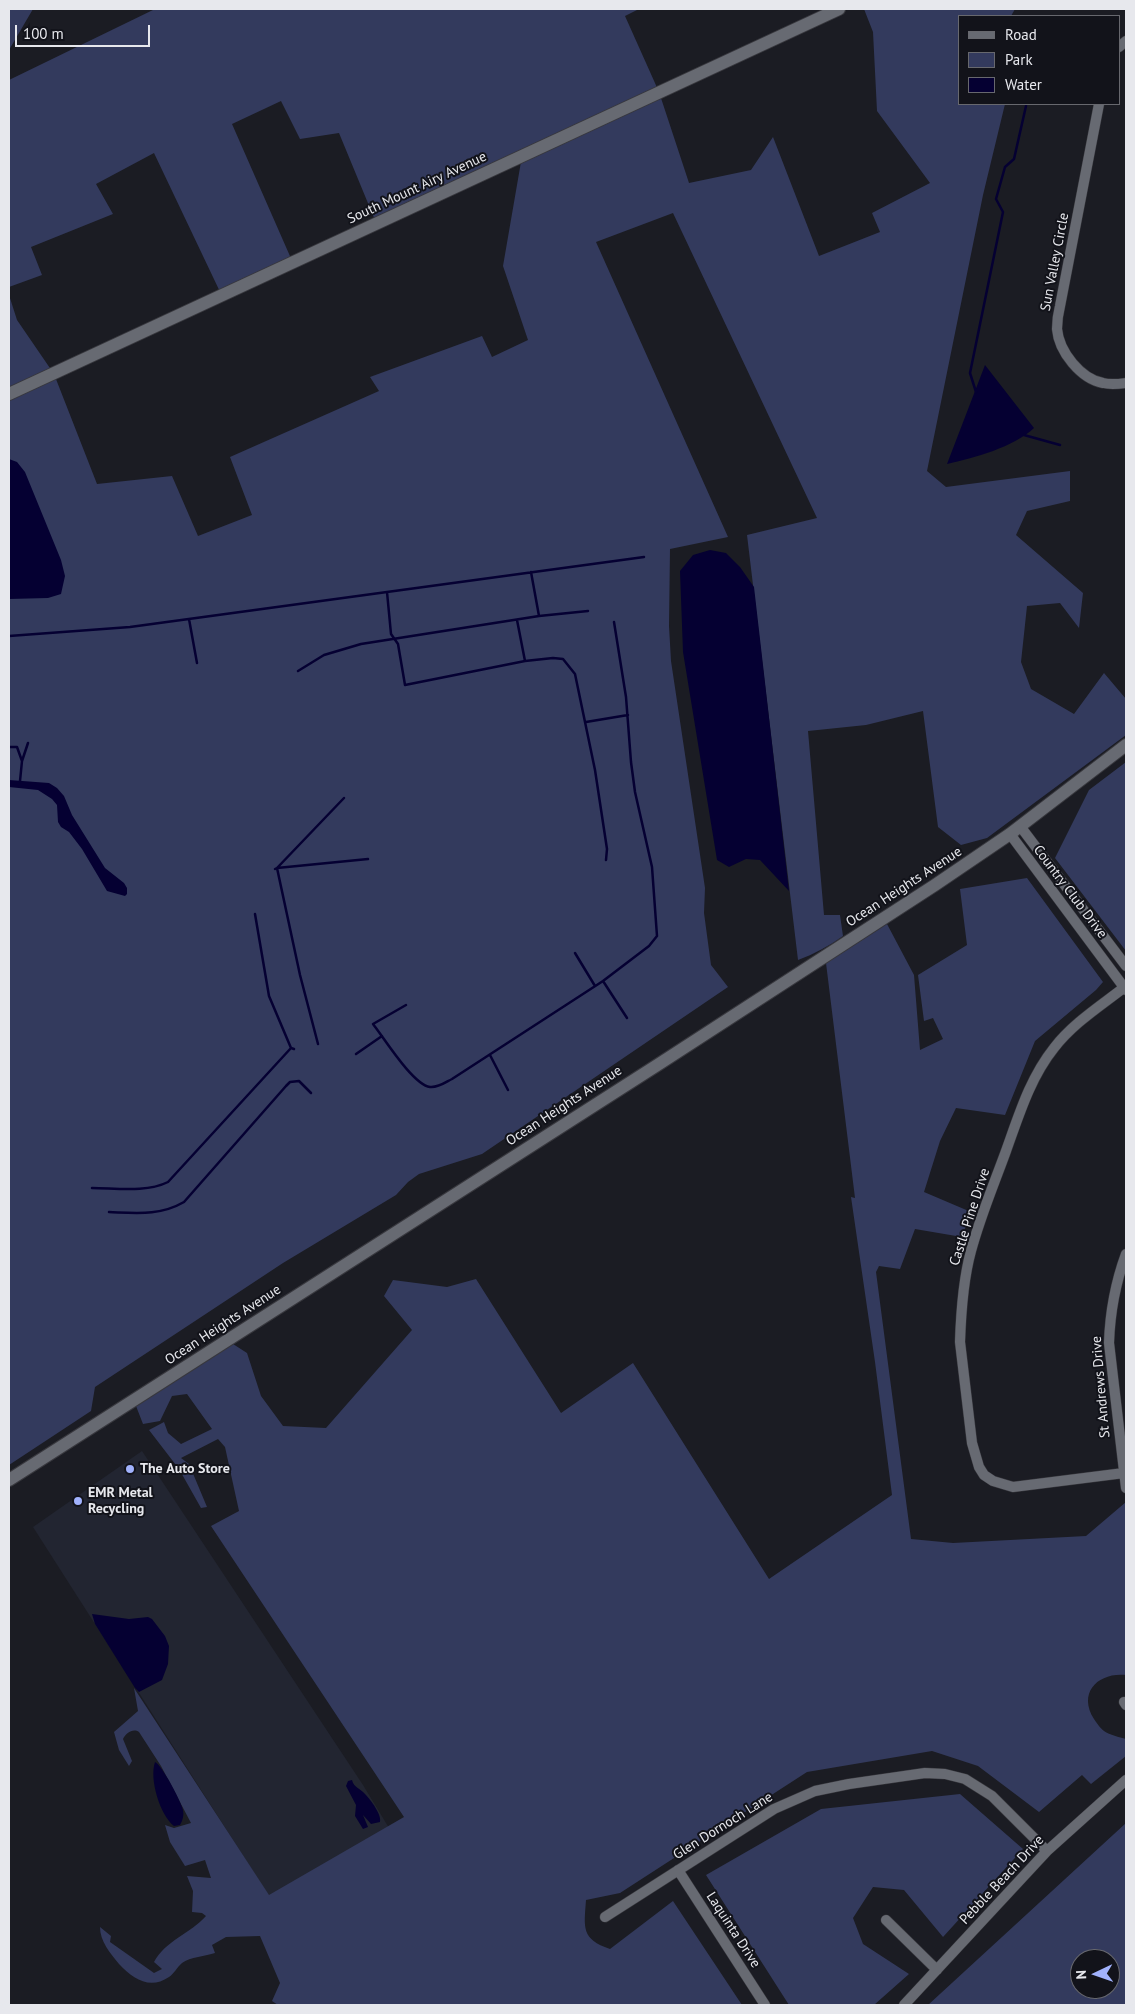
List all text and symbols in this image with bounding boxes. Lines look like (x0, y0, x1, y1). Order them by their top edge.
scale bar (18, 15, 152, 47)
legend (958, 15, 1120, 105)
text: 100 m (23, 24, 64, 43)
text: Road (1005, 25, 1037, 44)
text: Park (1005, 50, 1033, 69)
text: Water (1005, 75, 1042, 94)
street label: South Mount Airy Avenue (345, 148, 489, 228)
street label: Sun Valley Circle (1037, 211, 1073, 313)
street label: Country Club Drive (1030, 842, 1110, 942)
street label: Ocean Heights Avenue (843, 843, 965, 931)
street label: Ocean Heights Avenue (503, 1062, 625, 1150)
street label: Castle Pine Drive (946, 1166, 994, 1268)
street label: Ocean Heights Avenue (162, 1281, 284, 1369)
street label: St Andrews Drive (1088, 1335, 1114, 1439)
place label: The Auto Store (140, 1461, 230, 1477)
marker: The Auto Store (124, 1463, 136, 1475)
place label: EMR Metal Recycling (88, 1485, 153, 1518)
marker: EMR Metal Recycling (72, 1495, 84, 1507)
street label: Glen Dornoch Lane (670, 1789, 776, 1863)
street label: Pebble Beach Drive (956, 1832, 1048, 1928)
street label: Laquinta Drive (702, 1889, 764, 1971)
north arrow (1070, 1949, 1120, 1999)
text: N (1072, 1970, 1090, 1980)

